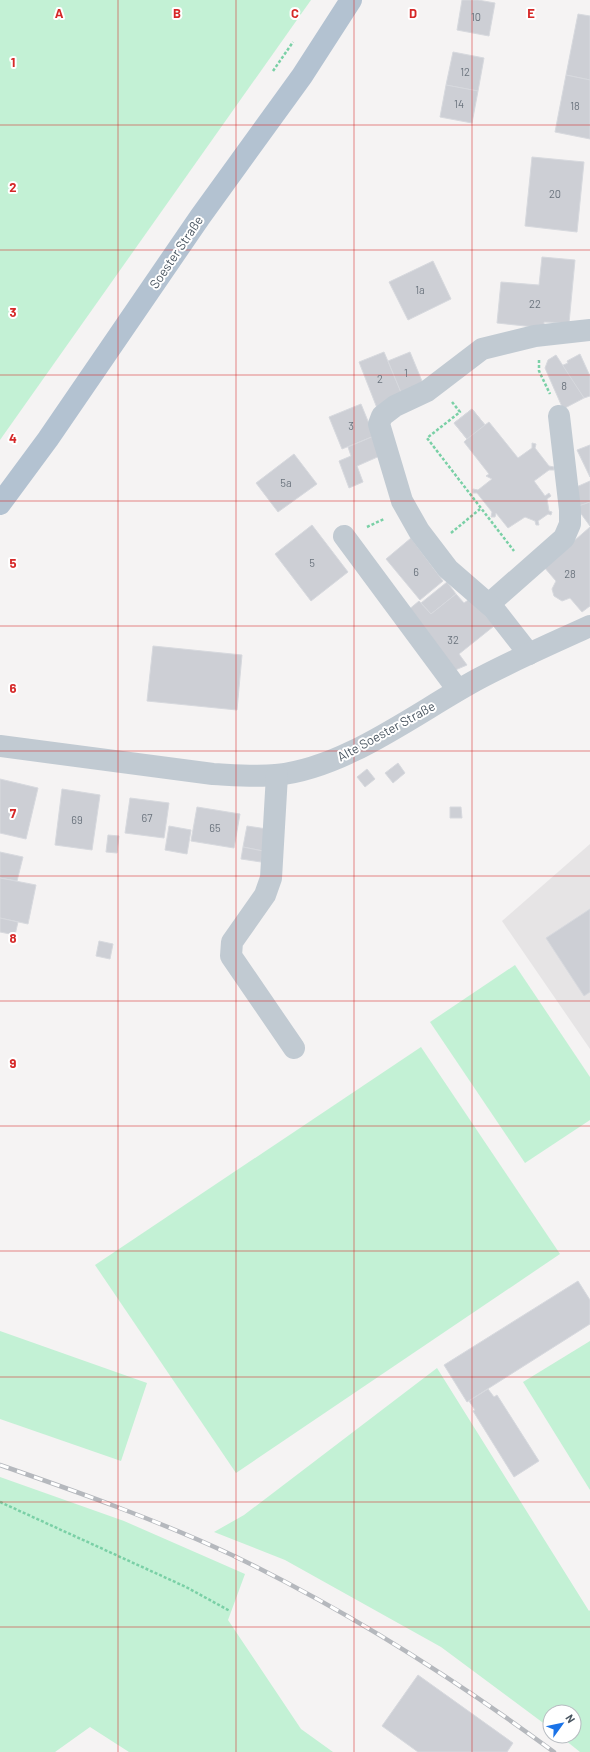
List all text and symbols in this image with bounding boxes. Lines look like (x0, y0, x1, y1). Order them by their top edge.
text: A (55, 5, 64, 21)
text: B (173, 5, 181, 21)
text: C (291, 5, 299, 21)
text: D (409, 5, 417, 21)
text: E (527, 5, 535, 21)
house number: 10 (471, 10, 481, 23)
text: 1 (11, 54, 15, 70)
house number: 12 (460, 65, 470, 78)
house number: 14 (454, 97, 464, 110)
house number: 18 (570, 99, 580, 112)
text: 2 (9, 179, 17, 195)
house number: 20 (549, 187, 561, 200)
street label: Soester Straße (146, 212, 206, 291)
house number: 1a (415, 283, 425, 296)
house number: 22 (529, 297, 541, 310)
text: 3 (9, 304, 17, 320)
house number: 1 (404, 366, 408, 379)
house number: 2 (377, 372, 383, 385)
house number: 8 (561, 379, 567, 392)
house number: 3 (348, 419, 354, 432)
text: 4 (9, 430, 17, 446)
house number: 5a (280, 476, 292, 489)
text: 5 (9, 555, 17, 571)
house number: 5 (309, 556, 315, 569)
house number: 6 (413, 565, 419, 578)
house number: 28 (564, 567, 576, 580)
house number: 32 (447, 633, 459, 646)
text: 6 (10, 680, 17, 696)
street label: Alte Soester Straße (334, 697, 438, 764)
text: 7 (10, 805, 17, 821)
house number: 67 (142, 811, 152, 824)
house number: 69 (71, 813, 83, 826)
house number: 65 (209, 821, 221, 834)
text: 8 (9, 930, 17, 946)
text: 9 (10, 1055, 17, 1071)
north arrow (542, 1704, 582, 1744)
text: N (563, 1712, 578, 1725)

